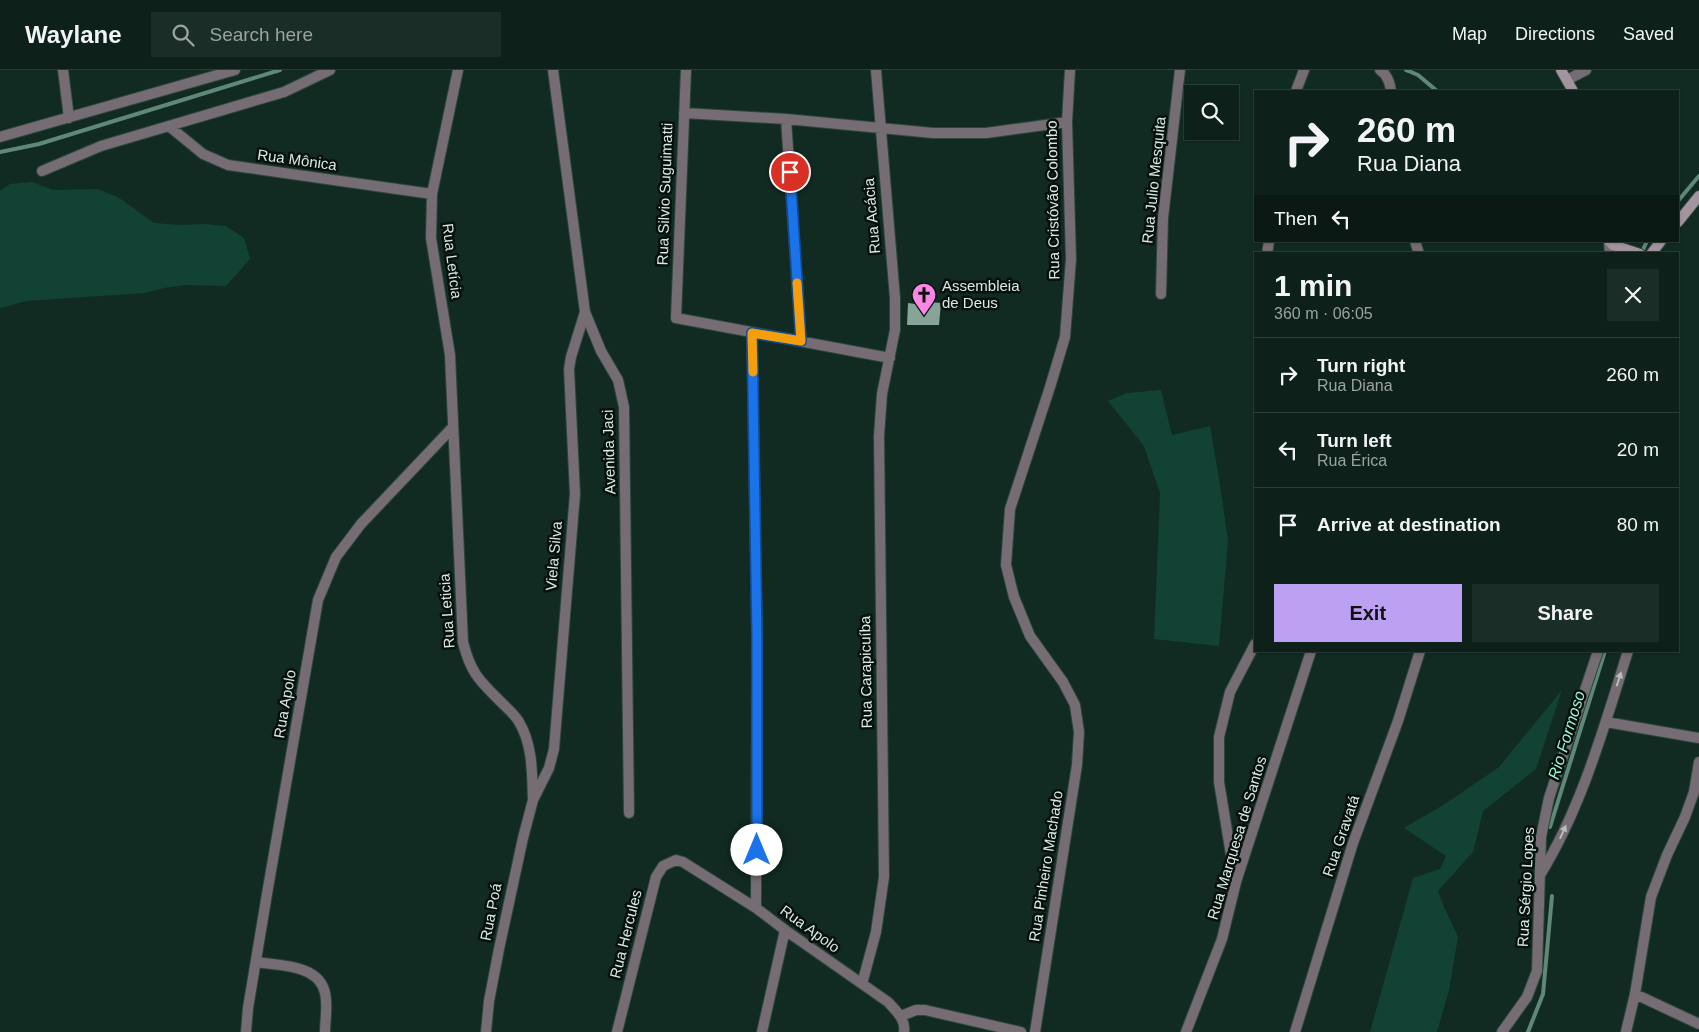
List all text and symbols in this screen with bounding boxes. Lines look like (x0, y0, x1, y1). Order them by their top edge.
search box (151, 12, 501, 57)
text: Waylane (25, 21, 121, 48)
icon: search (169, 21, 197, 49)
text: Search here (209, 24, 313, 45)
text: Map (1452, 24, 1487, 44)
text: Directions (1515, 24, 1595, 44)
text: Saved (1623, 24, 1674, 44)
map controls (1184, 85, 1239, 140)
button: search (1184, 85, 1239, 140)
icon: right (1274, 110, 1339, 175)
text: 260 m (1357, 110, 1456, 149)
street label: Rua Julio Mesquita (1138, 115, 1169, 244)
street label: Rua Cristóvão Colombo (1043, 120, 1062, 280)
street label: Rua Silvio Suguimatti (654, 122, 675, 266)
street label: Rua Mônica (256, 146, 339, 174)
pin (769, 151, 811, 193)
text: Rua Diana (1357, 151, 1461, 176)
icon: arrive (776, 158, 804, 186)
street label: Rua Acácia (860, 177, 883, 255)
icon: left (1327, 205, 1355, 233)
text: Then (1274, 208, 1317, 229)
street label: Rua Letícia (439, 222, 466, 300)
text: 1 min (1274, 269, 1352, 302)
button: close (1607, 269, 1659, 321)
place label: Assembleia de Deus (942, 277, 1020, 311)
church icon: Assembleia de Deus (911, 282, 937, 316)
text: 360 m · 06:05 (1274, 305, 1373, 322)
text: Turn right (1317, 355, 1405, 376)
icon: right (1274, 361, 1302, 389)
text: 260 m (1606, 364, 1659, 385)
text: Rua Diana (1317, 377, 1393, 394)
street label: Avenida Jaci (599, 409, 618, 495)
text: Turn left (1317, 430, 1392, 451)
icon: left (1274, 436, 1302, 464)
text: 20 m (1617, 439, 1659, 460)
text: Rua Érica (1317, 452, 1387, 469)
icon: arrive (1274, 511, 1302, 539)
text: Arrive at destination (1317, 514, 1501, 535)
text: 80 m (1617, 514, 1659, 535)
street label: Viela Silva (542, 520, 565, 591)
street label: Rua Leticia (435, 572, 458, 649)
button: Exit (1274, 584, 1462, 642)
button: Share (1472, 584, 1659, 642)
street label: Rua Carapicuíba (856, 615, 875, 728)
street label: Rua Apolo (270, 668, 299, 739)
one-way arrow (1616, 672, 1624, 687)
water label: Rio Formoso (1545, 689, 1588, 781)
street label: Rua Marquesa de Santos (1204, 754, 1270, 922)
street label: Rua Pinheiro Machado (1025, 789, 1066, 943)
street label: Rua Gravatá (1319, 792, 1363, 879)
position arrow (730, 823, 782, 875)
one-way arrow (1559, 825, 1567, 839)
street label: Rua Sérgio Lopes (1514, 827, 1537, 947)
street label: Rua Poá (477, 881, 505, 942)
street label: Rua Hercules (606, 888, 645, 980)
street label: Rua Apolo (777, 901, 843, 956)

